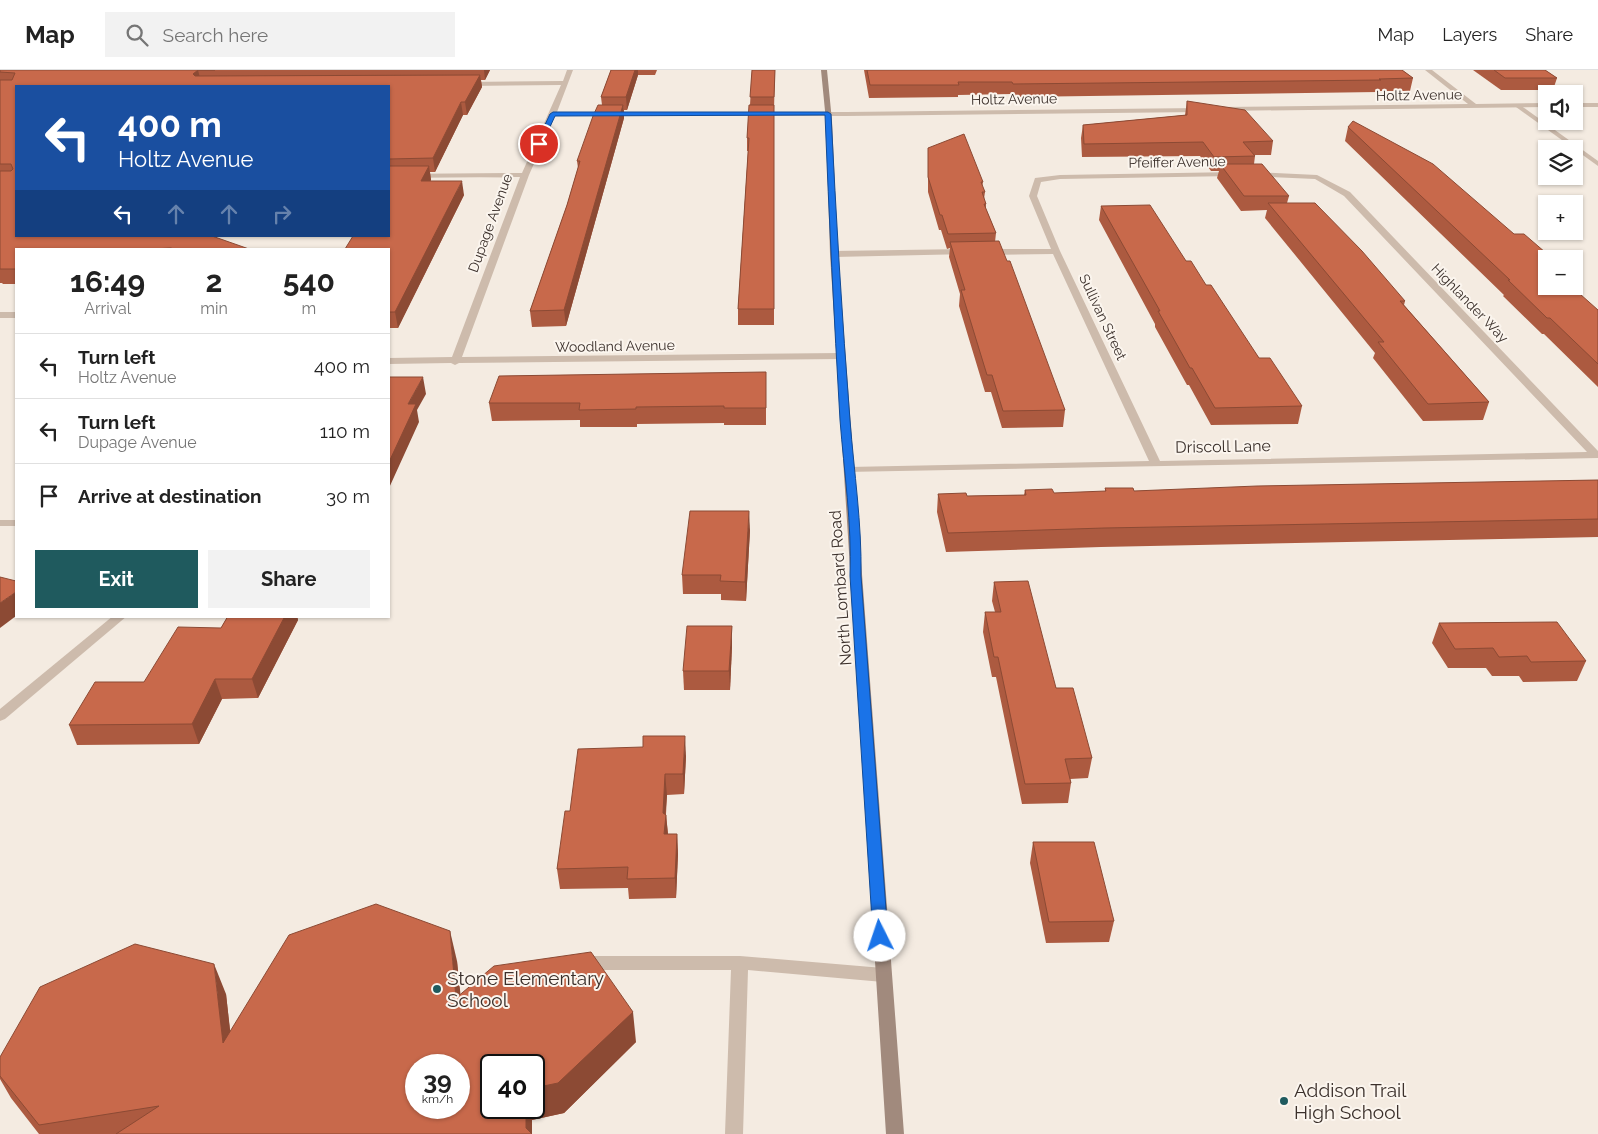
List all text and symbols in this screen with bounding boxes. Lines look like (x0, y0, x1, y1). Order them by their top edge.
search box (105, 12, 455, 57)
text: Map (25, 20, 75, 49)
icon: search (123, 21, 151, 49)
text: Search here (163, 24, 268, 46)
text: Map (1378, 24, 1414, 45)
text: Layers (1442, 24, 1497, 45)
text: Share (1525, 24, 1573, 45)
map controls (1538, 85, 1583, 295)
button: sound (1538, 85, 1583, 130)
street label: Holtz Avenue (1376, 86, 1462, 104)
street label: Holtz Avenue (971, 90, 1057, 108)
text: 400 m (118, 104, 222, 145)
icon: left (35, 105, 100, 170)
pin (518, 123, 560, 165)
icon: arrive (525, 130, 553, 158)
button: layers (1538, 140, 1583, 185)
text: Holtz Avenue (118, 146, 253, 172)
street label: Pfeiffer Avenue (1128, 153, 1226, 171)
street label: Dupage Avenue (465, 172, 515, 274)
button: + (1538, 195, 1583, 240)
icon: left (109, 200, 137, 228)
icon: ahead (162, 200, 190, 228)
icon: ahead (215, 200, 243, 228)
icon: right (268, 200, 296, 228)
button: − (1538, 250, 1583, 295)
street label: Highlander Way (1428, 260, 1512, 346)
text: 16:49 (70, 264, 145, 299)
text: 2 (206, 264, 222, 299)
text: 540 (283, 264, 335, 299)
street label: Sullivan Street (1076, 272, 1130, 363)
text: Arrival (84, 299, 131, 318)
text: min (200, 299, 228, 318)
text: m (302, 299, 316, 318)
street label: Woodland Avenue (555, 337, 675, 355)
text: Turn left (78, 346, 155, 368)
icon: left (35, 352, 63, 380)
text: 400 m (314, 355, 370, 377)
text: Holtz Avenue (78, 368, 177, 387)
text: Turn left (78, 411, 155, 433)
icon: left (35, 417, 63, 445)
text: 110 m (320, 420, 370, 442)
text: Dupage Avenue (78, 433, 197, 452)
street label: Driscoll Lane (1175, 436, 1271, 457)
icon: arrive (35, 482, 63, 510)
text: Arrive at destination (78, 485, 262, 507)
text: 30 m (326, 485, 370, 507)
street label: North Lombard Road (826, 510, 855, 666)
button: Exit (35, 550, 198, 608)
button: Share (208, 550, 370, 608)
position arrow (853, 909, 905, 961)
place label: Stone Elementary School (447, 967, 604, 1011)
marker: Stone Elementary School (431, 983, 443, 995)
speed limit sign: 40 (480, 1054, 545, 1119)
text: 39 (423, 1065, 452, 1095)
place label: Addison Trail High School (1294, 1079, 1407, 1123)
text: km/h (422, 1092, 453, 1106)
marker: Addison Trail High School (1278, 1095, 1290, 1107)

